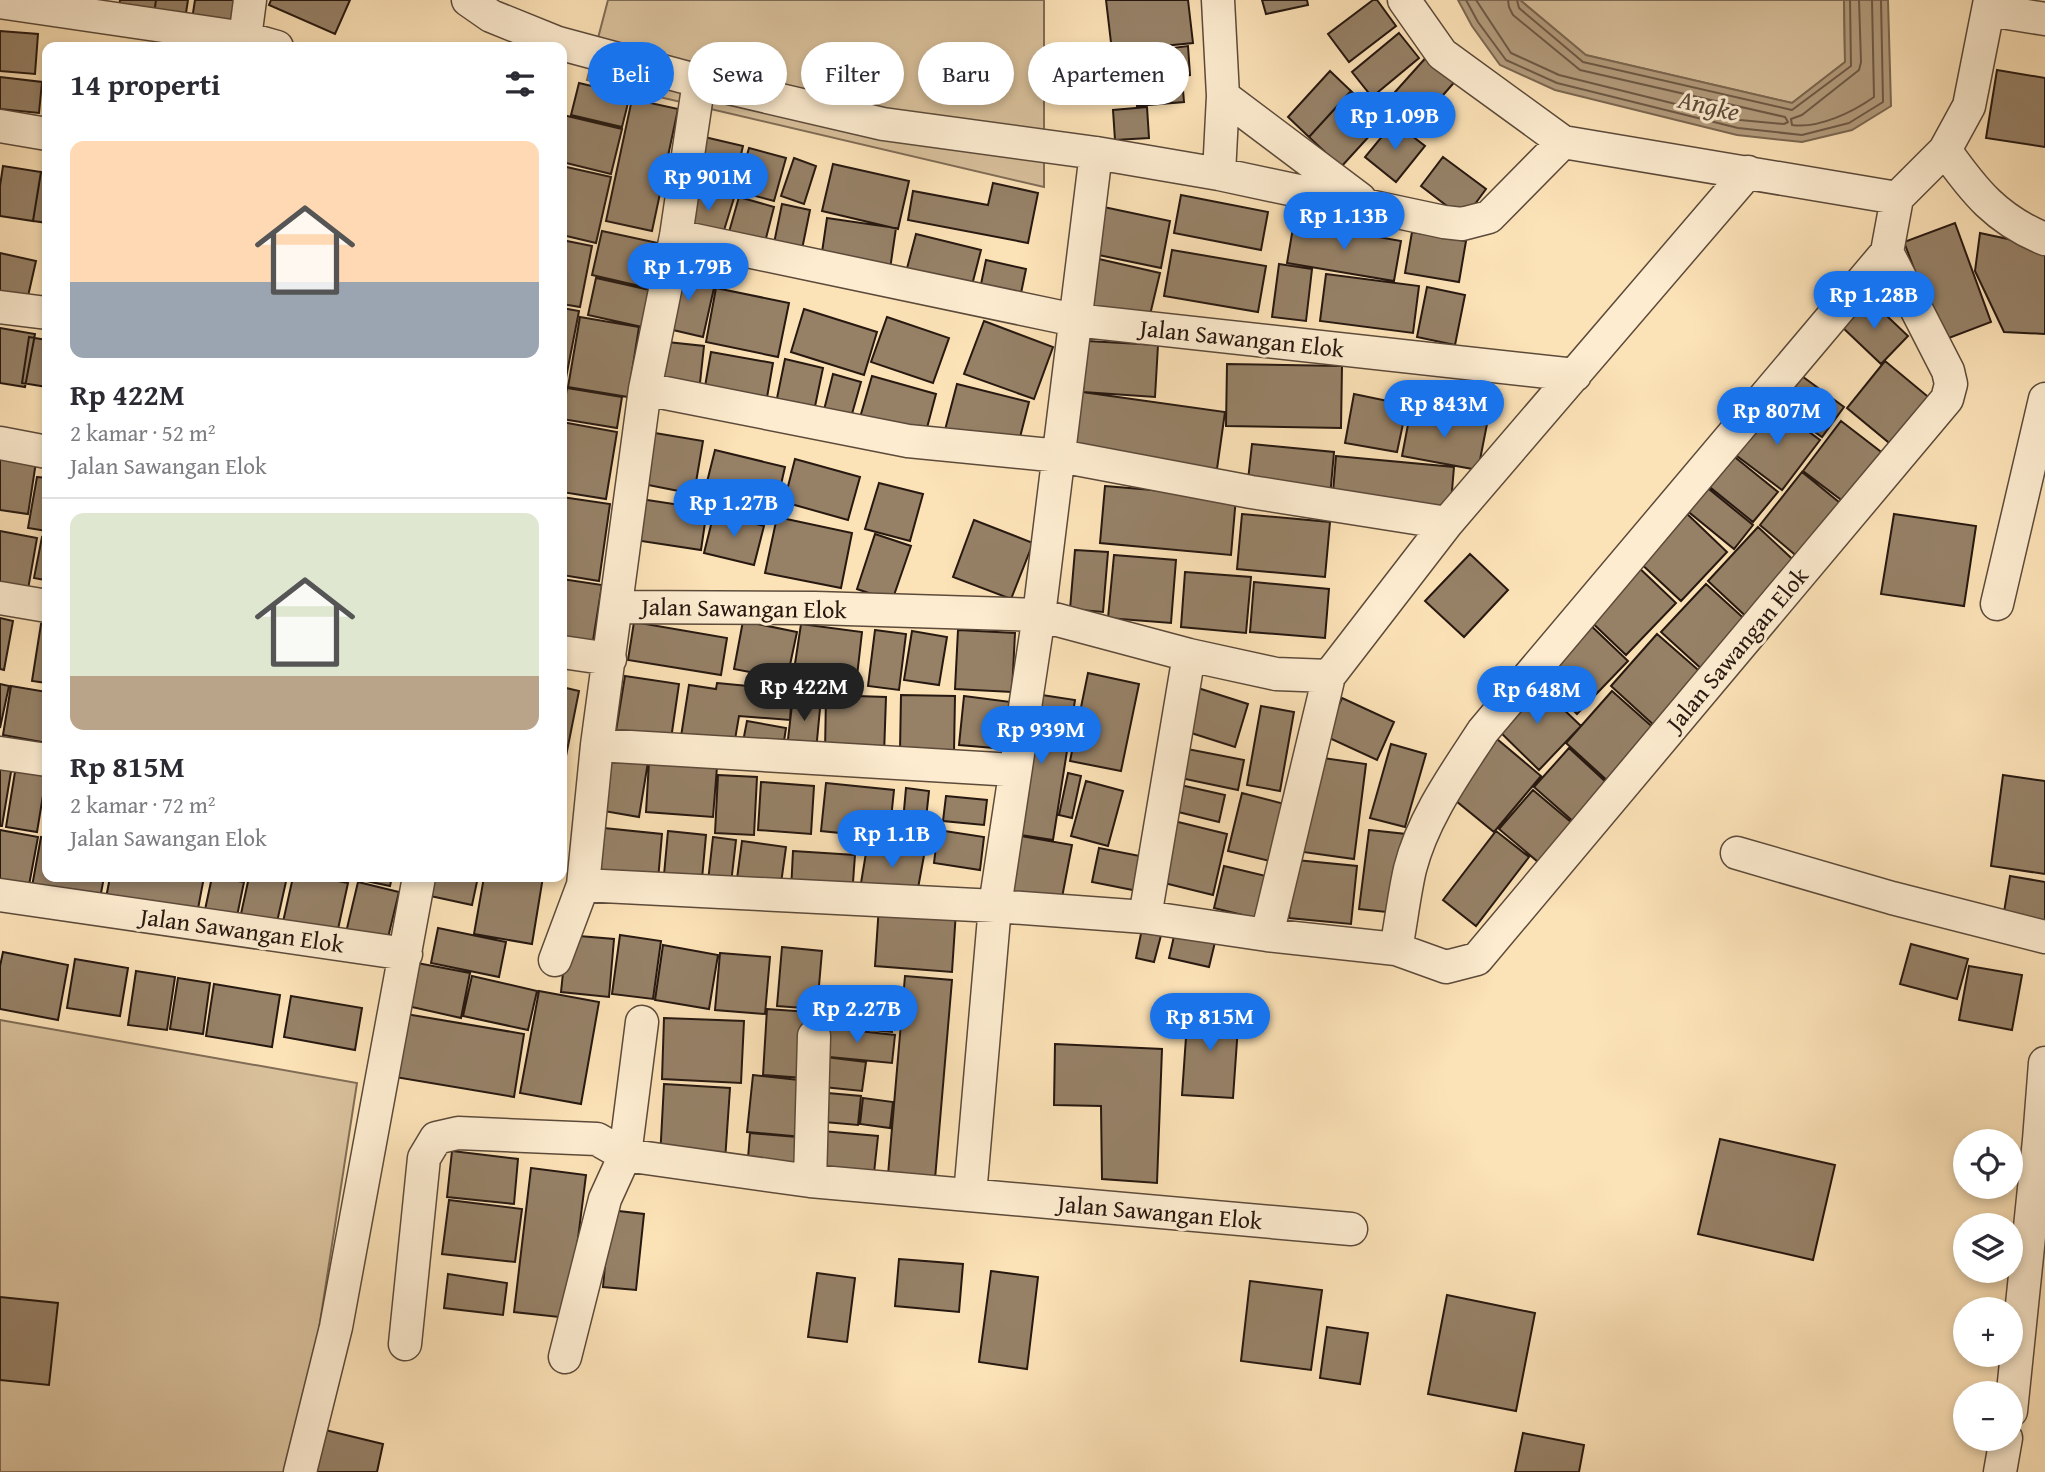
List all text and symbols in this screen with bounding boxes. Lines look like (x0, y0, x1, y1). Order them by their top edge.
chip: Beli (588, 42, 674, 105)
chip: Sewa (688, 42, 787, 105)
chip: Filter (801, 42, 904, 105)
chip: Baru (918, 42, 1014, 105)
chip: Apartemen (1028, 42, 1189, 105)
text: 14 properti (70, 62, 220, 106)
icon: filters (501, 65, 539, 103)
water label: Angke (1674, 79, 1744, 131)
pin: Rp 1.09B (1323, 92, 1467, 152)
text: Rp 1.09B (1351, 98, 1439, 131)
pin: Rp 901M (643, 154, 773, 213)
text: Rp 901M (664, 159, 752, 192)
icon: home (242, 187, 368, 313)
pin: Rp 1.13B (1272, 192, 1416, 252)
text: Rp 1.13B (1300, 198, 1388, 231)
pin: Rp 1.79B (616, 244, 760, 303)
text: Rp 1.79B (644, 249, 732, 282)
pin: Rp 1.28B (1802, 272, 1946, 331)
text: Rp 1.28B (1830, 277, 1918, 310)
street label: Jalan Sawangan Elok (1135, 310, 1347, 366)
text: Rp 422M (70, 372, 185, 416)
pin: Rp 843M (1379, 380, 1509, 440)
text: Rp 843M (1400, 386, 1488, 419)
pin: Rp 807M (1712, 388, 1842, 447)
text: Rp 807M (1733, 393, 1821, 426)
text: 2 kamar · 52 m² (70, 416, 216, 449)
text: Jalan Sawangan Elok (70, 449, 267, 482)
pin: Rp 1.27B (662, 480, 806, 539)
text: Rp 1.27B (690, 485, 778, 518)
street label: Jalan Sawangan Elok (1656, 558, 1817, 741)
icon: home (242, 559, 368, 685)
street label: Jalan Sawangan Elok (638, 589, 848, 627)
pin: Rp 422M (739, 664, 869, 723)
pin: Rp 648M (1472, 666, 1602, 726)
text: Rp 422M (760, 669, 848, 702)
text: Rp 648M (1493, 672, 1581, 705)
pin: Rp 939M (976, 706, 1106, 766)
text: Rp 939M (997, 712, 1085, 745)
text: Rp 815M (70, 744, 185, 788)
text: 2 kamar · 72 m² (70, 788, 216, 821)
pin: Rp 1.1B (827, 810, 957, 870)
text: Rp 1.1B (854, 816, 930, 849)
text: Jalan Sawangan Elok (70, 821, 267, 854)
street label: Jalan Sawangan Elok (135, 898, 347, 962)
pin: Rp 2.27B (785, 986, 929, 1045)
text: Rp 2.27B (813, 991, 901, 1024)
pin: Rp 815M (1145, 993, 1275, 1053)
text: Rp 815M (1166, 999, 1254, 1032)
map controls (1953, 1129, 2023, 1451)
button: locate (1953, 1129, 2023, 1199)
street label: Jalan Sawangan Elok (1053, 1185, 1265, 1238)
button: layers (1953, 1213, 2023, 1283)
button: + (1953, 1297, 2023, 1367)
button: − (1953, 1381, 2023, 1451)

